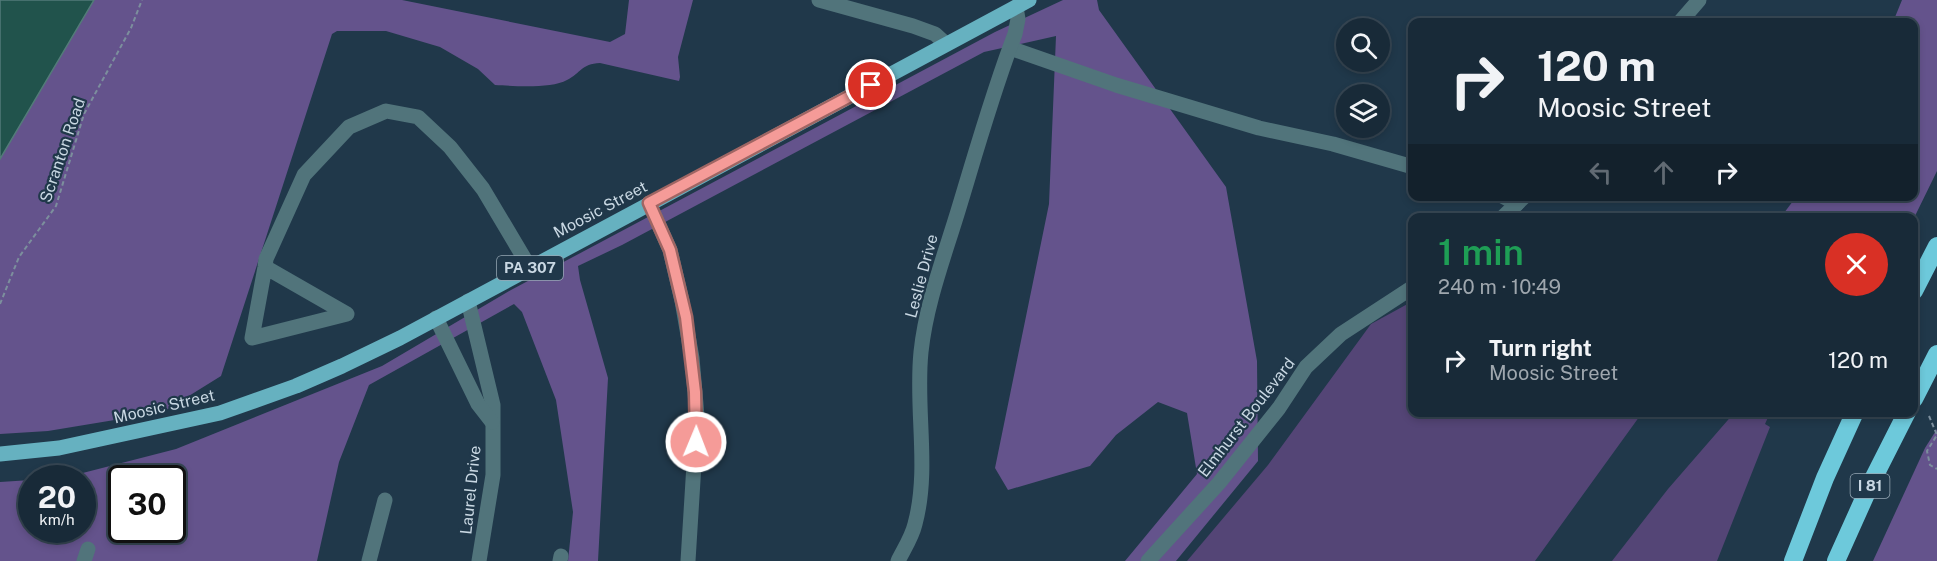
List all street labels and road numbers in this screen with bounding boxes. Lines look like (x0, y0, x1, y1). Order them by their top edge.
street label: Scranton Road (36, 96, 89, 205)
street label: Moosic Street (550, 177, 650, 242)
street label: Leslie Drive (901, 232, 942, 320)
road number: PA 307 (497, 256, 563, 280)
street label: Elmhurst Boulevard (1194, 354, 1299, 481)
street label: Moosic Street (112, 386, 217, 427)
street label: Laurel Drive (456, 445, 485, 536)
road number: I 81 (1850, 474, 1890, 498)

